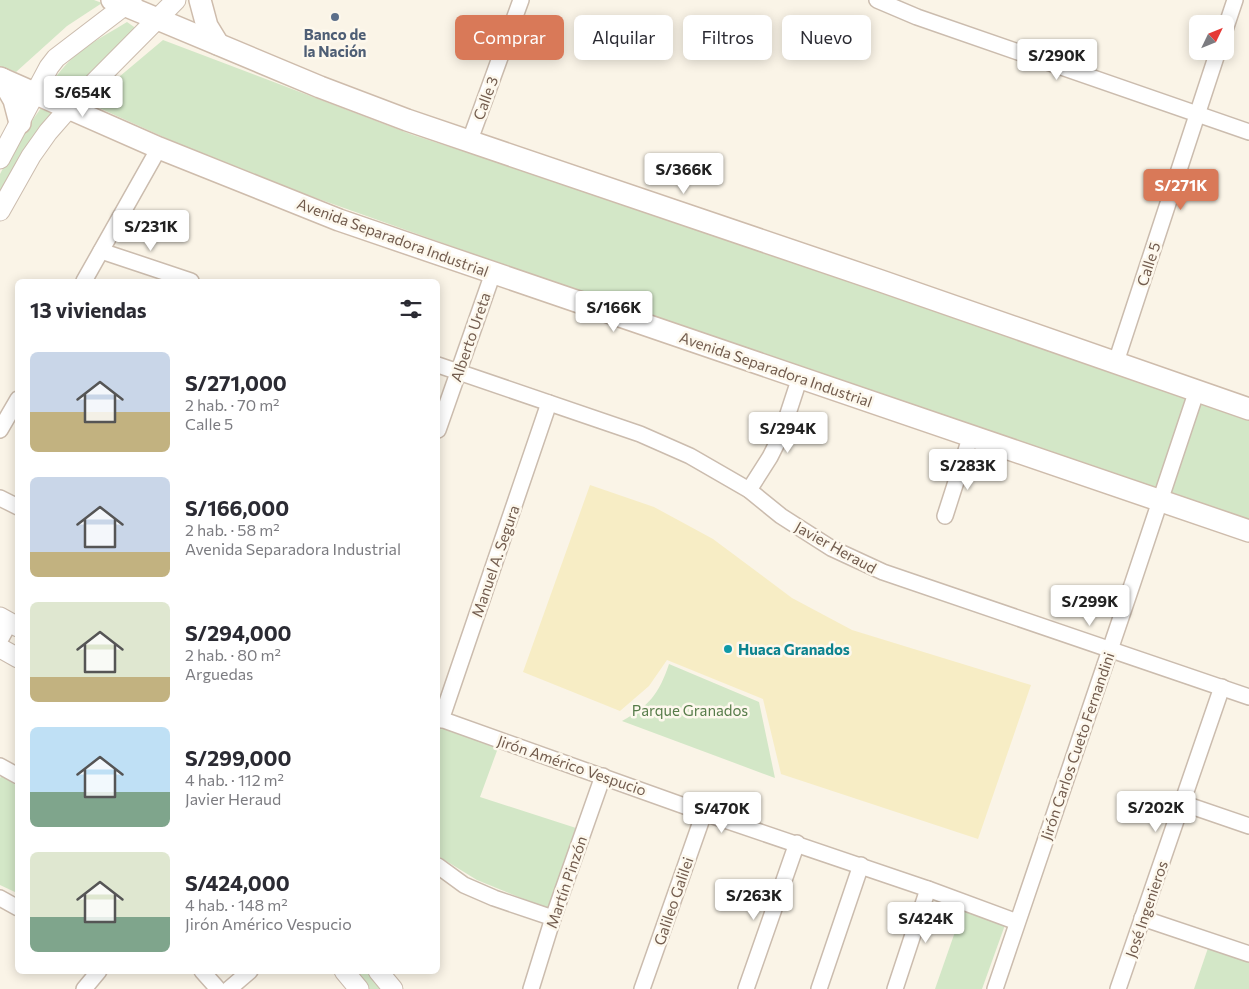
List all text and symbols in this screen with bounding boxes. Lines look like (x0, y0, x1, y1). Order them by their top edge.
marker: Banco de la Nación (329, 11, 341, 23)
chip: Comprar (455, 15, 564, 60)
chip: Alquilar (574, 15, 673, 60)
chip: Filtros (683, 15, 772, 60)
chip: Nuevo (782, 15, 871, 60)
north arrow (1189, 15, 1234, 60)
map controls (1189, 15, 1234, 60)
place label: Banco de la Nación (303, 25, 367, 60)
pin: S/290K (1016, 38, 1098, 81)
text: S/290K (1028, 45, 1086, 64)
street label: Calle 3 (469, 74, 501, 122)
pin: S/654K (42, 76, 124, 118)
text: S/654K (55, 82, 111, 101)
pin: S/366K (643, 152, 725, 195)
text: S/366K (655, 159, 713, 178)
pin: S/271K (1140, 168, 1222, 211)
text: S/271K (1154, 175, 1208, 194)
street label: Avenida Separadora Industrial (295, 194, 491, 280)
pin: S/231K (110, 210, 192, 252)
text: S/231K (124, 216, 178, 235)
street label: Calle 5 (1132, 240, 1164, 288)
street label: Alberto Ureta (446, 290, 494, 384)
pin: S/166K (573, 290, 655, 333)
icon: filters (397, 295, 425, 323)
text: 13 viviendas (30, 297, 147, 322)
text: S/166K (586, 297, 642, 316)
street label: Avenida Separadora Industrial (677, 328, 875, 410)
text: S/271,000 (185, 370, 287, 395)
icon: home (70, 372, 130, 432)
text: 2 hab. · 70 m² (185, 395, 280, 414)
pin: S/294K (747, 412, 829, 454)
text: Calle 5 (185, 414, 233, 433)
text: S/294K (760, 418, 816, 437)
pin: S/283K (927, 448, 1009, 491)
text: S/283K (940, 455, 996, 474)
text: S/166,000 (185, 495, 289, 520)
icon: home (70, 497, 130, 557)
street label: Manuel A. Segura (467, 503, 523, 619)
street label: Javier Heraud (792, 517, 880, 577)
text: 2 hab. · 58 m² (185, 520, 280, 539)
text: Avenida Separadora Industrial (185, 539, 401, 558)
pin: S/299K (1049, 584, 1131, 627)
text: S/299K (1062, 591, 1118, 610)
text: S/294,000 (185, 620, 292, 645)
icon: home (70, 622, 130, 682)
place label: Huaca Granados (738, 640, 850, 658)
marker: Huaca Granados (722, 643, 734, 655)
text: 2 hab. · 80 m² (185, 645, 281, 664)
street label: Jirón Carlos Cueto Fernandini (1036, 650, 1118, 842)
text: Arguedas (185, 664, 253, 683)
park label: Parque Granados (632, 701, 748, 719)
street label: Jirón Américo Vespucio (495, 731, 649, 799)
text: S/299,000 (185, 745, 291, 770)
icon: home (70, 747, 130, 807)
text: 4 hab. · 112 m² (185, 770, 284, 789)
text: Javier Heraud (185, 789, 281, 808)
pin: S/202K (1115, 790, 1197, 833)
pin: S/470K (681, 792, 763, 834)
text: S/202K (1128, 797, 1184, 816)
text: S/470K (694, 798, 750, 817)
street label: Martín Pinzón (542, 834, 590, 930)
street label: Galileo Galilei (649, 855, 697, 947)
street label: José Ingenieros (1121, 858, 1171, 960)
text: S/424,000 (185, 870, 290, 895)
icon: home (70, 872, 130, 932)
pin: S/263K (713, 878, 795, 921)
text: S/263K (726, 885, 782, 904)
text: 4 hab. · 148 m² (185, 895, 288, 914)
pin: S/424K (885, 902, 967, 944)
text: S/424K (898, 908, 954, 927)
text: Jirón Américo Vespucio (185, 914, 352, 933)

